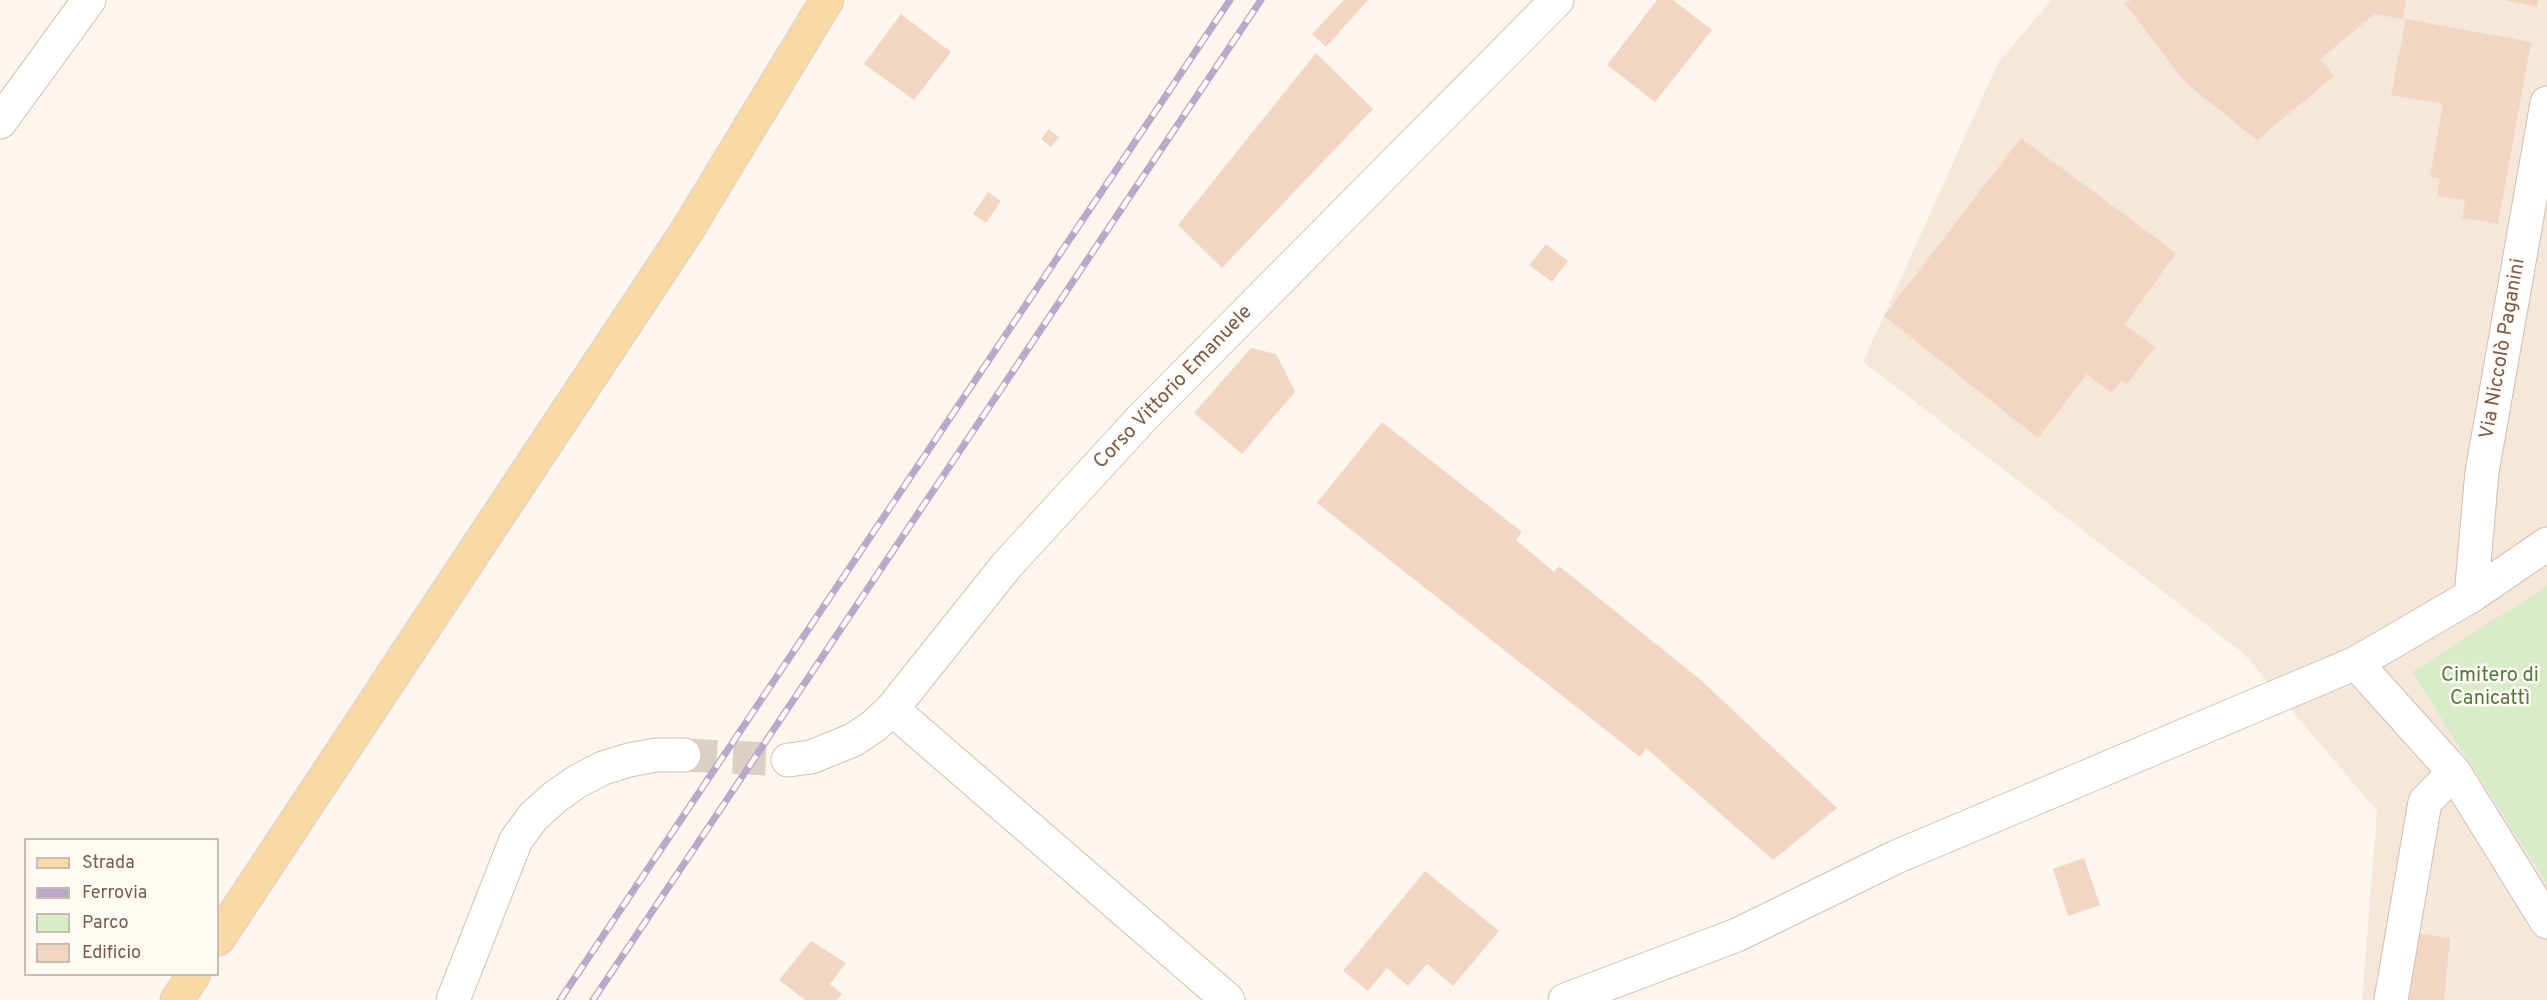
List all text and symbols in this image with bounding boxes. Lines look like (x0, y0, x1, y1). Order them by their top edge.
street label: Via Niccolò Paganini (2476, 257, 2532, 441)
street label: Corso Vittorio Emanuele (1090, 301, 1258, 475)
park label: Cimitero di Canicattì (2441, 665, 2539, 712)
legend (24, 838, 219, 976)
text: Strada (82, 852, 135, 875)
text: Ferrovia (82, 882, 147, 905)
text: Parco (82, 912, 128, 935)
text: Edificio (82, 942, 141, 965)

